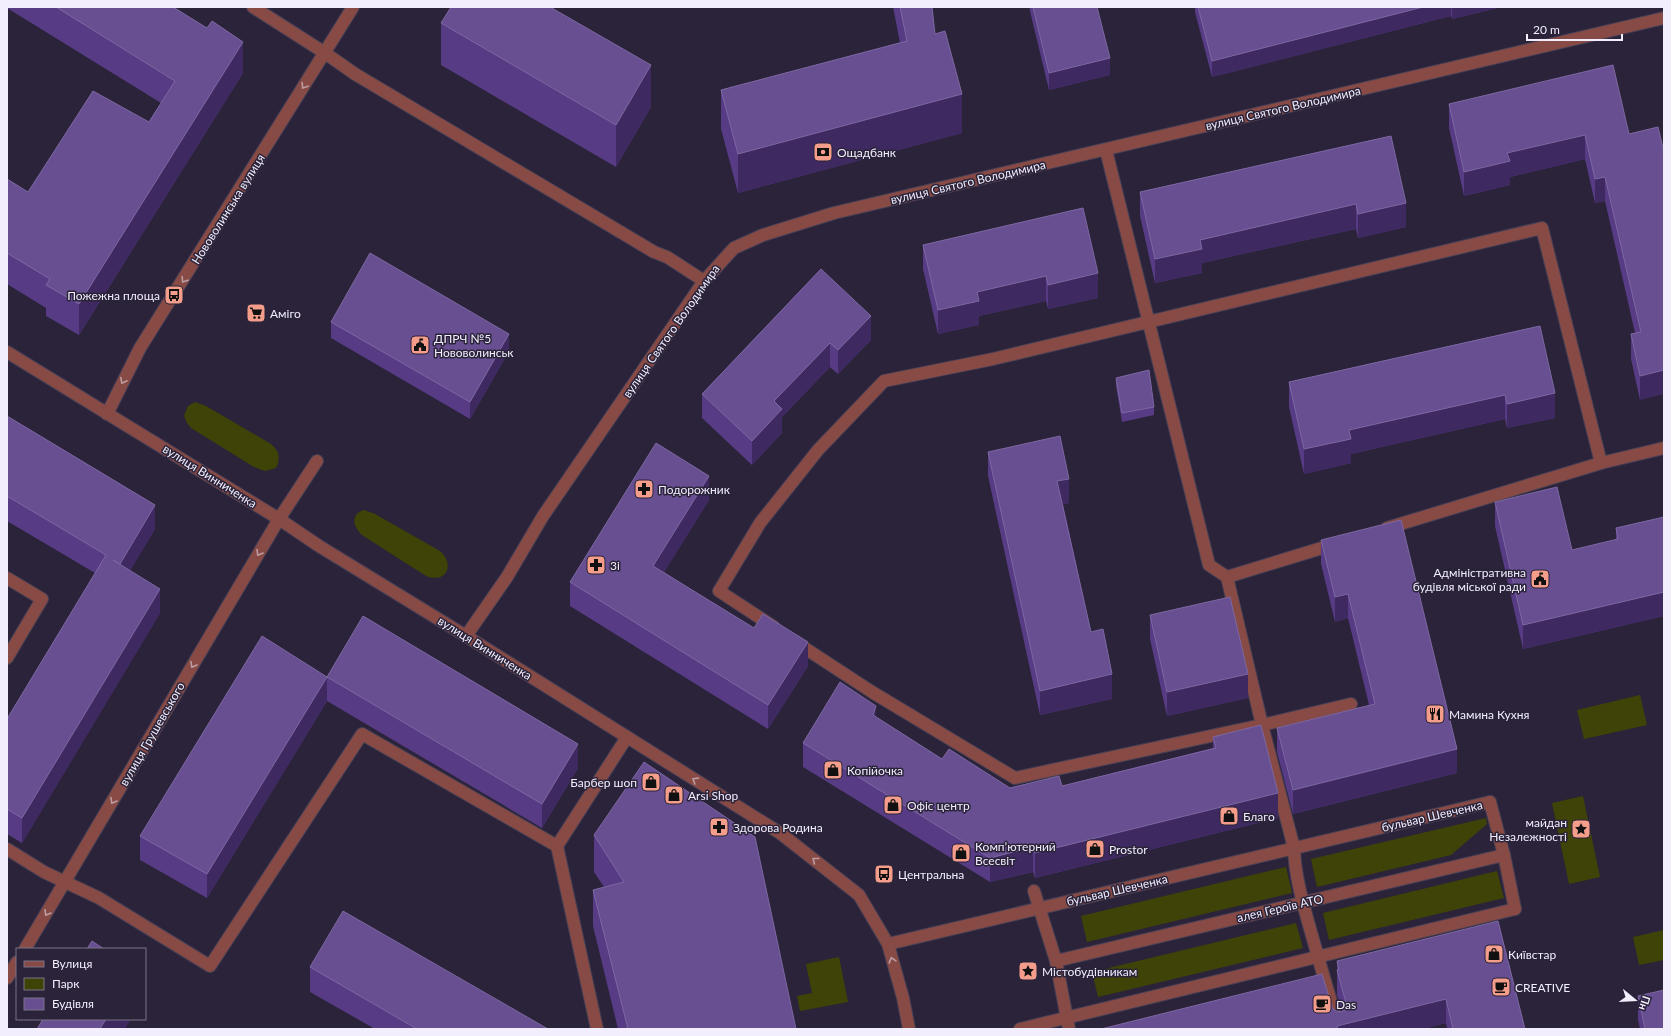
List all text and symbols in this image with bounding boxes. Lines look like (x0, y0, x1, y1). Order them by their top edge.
scale bar (1527, 16, 1622, 42)
text: 20 m (1533, 22, 1560, 37)
one-way arrow (301, 82, 309, 89)
street label: вулиця Святого Володимира (1204, 83, 1362, 133)
bank icon: Ощадбанк (812, 141, 834, 163)
place label: Ощадбанк (837, 145, 897, 160)
street label: Нововолинська вулиця (188, 151, 268, 267)
street label: вулиця Святого Володимира (889, 157, 1047, 207)
street label: вулиця Святого Володимира (619, 262, 723, 400)
one-way arrow (181, 276, 188, 283)
bus stop icon: Пожежна площа (163, 284, 185, 306)
place label: Пожежна площа (67, 288, 160, 303)
supermarket icon: Аміго (245, 302, 267, 324)
place label: Аміго (270, 306, 301, 321)
place label: ДПРЧ №5 Нововолинськ (434, 331, 514, 360)
public building icon: ДПРЧ №5 Нововолинськ (409, 334, 431, 356)
one-way arrow (120, 377, 128, 384)
street label: вулиця Винниченка (160, 441, 260, 511)
pharmacy icon: Подорожник (633, 478, 655, 500)
place label: Подорожник (658, 482, 731, 497)
one-way arrow (257, 548, 264, 556)
pharmacy icon: 3і (585, 554, 607, 576)
place label: 3і (610, 558, 620, 573)
place label: Адміністративна будівля міської ради (1413, 565, 1526, 594)
public building icon: Адміністративна будівля міської ради (1529, 568, 1551, 590)
street label: вулиця Винниченка (435, 613, 535, 683)
one-way arrow (191, 661, 198, 668)
street label: вулиця Грушевського (116, 679, 188, 789)
restaurant icon: Мамина Кухня (1424, 703, 1446, 725)
place label: Мамина Кухня (1449, 707, 1529, 722)
shop icon: Копійочка (822, 759, 844, 781)
place label: Копійочка (847, 763, 903, 778)
shop icon: Барбер шоп (640, 771, 662, 793)
place label: Барбер шоп (570, 775, 637, 790)
one-way arrow (692, 777, 699, 785)
shop icon: Arsi Shop (663, 784, 685, 806)
place label: Arsi Shop (688, 788, 738, 803)
shop icon: Офіс центр (882, 794, 904, 816)
one-way arrow (111, 797, 118, 804)
street label: бульвар Шевченка (1380, 797, 1484, 835)
place label: Офіс центр (907, 798, 970, 813)
shop icon: Благо (1218, 805, 1240, 827)
place label: Благо (1243, 809, 1275, 824)
place label: майдан Незалежності (1489, 815, 1567, 844)
pharmacy icon: Здорова Родина (708, 816, 730, 838)
place icon: майдан Незалежності (1570, 818, 1592, 840)
place label: Здорова Родина (733, 820, 823, 835)
shop icon: Prostor (1084, 838, 1106, 860)
place label: Компʼютерний Всесвіт (975, 839, 1056, 868)
shop icon: Компʼютерний Всесвіт (950, 842, 972, 864)
place label: Prostor (1109, 842, 1148, 857)
one-way arrow (812, 858, 819, 865)
bus stop icon: Центральна (873, 863, 895, 885)
place label: Центральна (898, 867, 964, 882)
street label: бульвар Шевченка (1065, 871, 1169, 909)
street label: алея Героїв АТО (1235, 891, 1325, 925)
one-way arrow (45, 908, 52, 915)
shop icon: Київстар (1483, 943, 1505, 965)
place label: Київстар (1508, 947, 1556, 962)
legend (16, 948, 146, 1020)
text: Вулиця (52, 956, 92, 971)
one-way arrow (888, 957, 897, 964)
place icon: Містобудівникам (1017, 960, 1039, 982)
place label: Містобудівникам (1042, 964, 1137, 979)
text: Парк (52, 976, 80, 991)
cafe icon: CREATIVE (1490, 976, 1512, 998)
place label: CREATIVE (1515, 980, 1570, 995)
north arrow (1615, 980, 1655, 1020)
cafe icon: Das (1311, 993, 1333, 1015)
text: Пн (1637, 994, 1653, 1012)
text: Будівля (52, 996, 94, 1011)
place label: Das (1336, 997, 1356, 1012)

